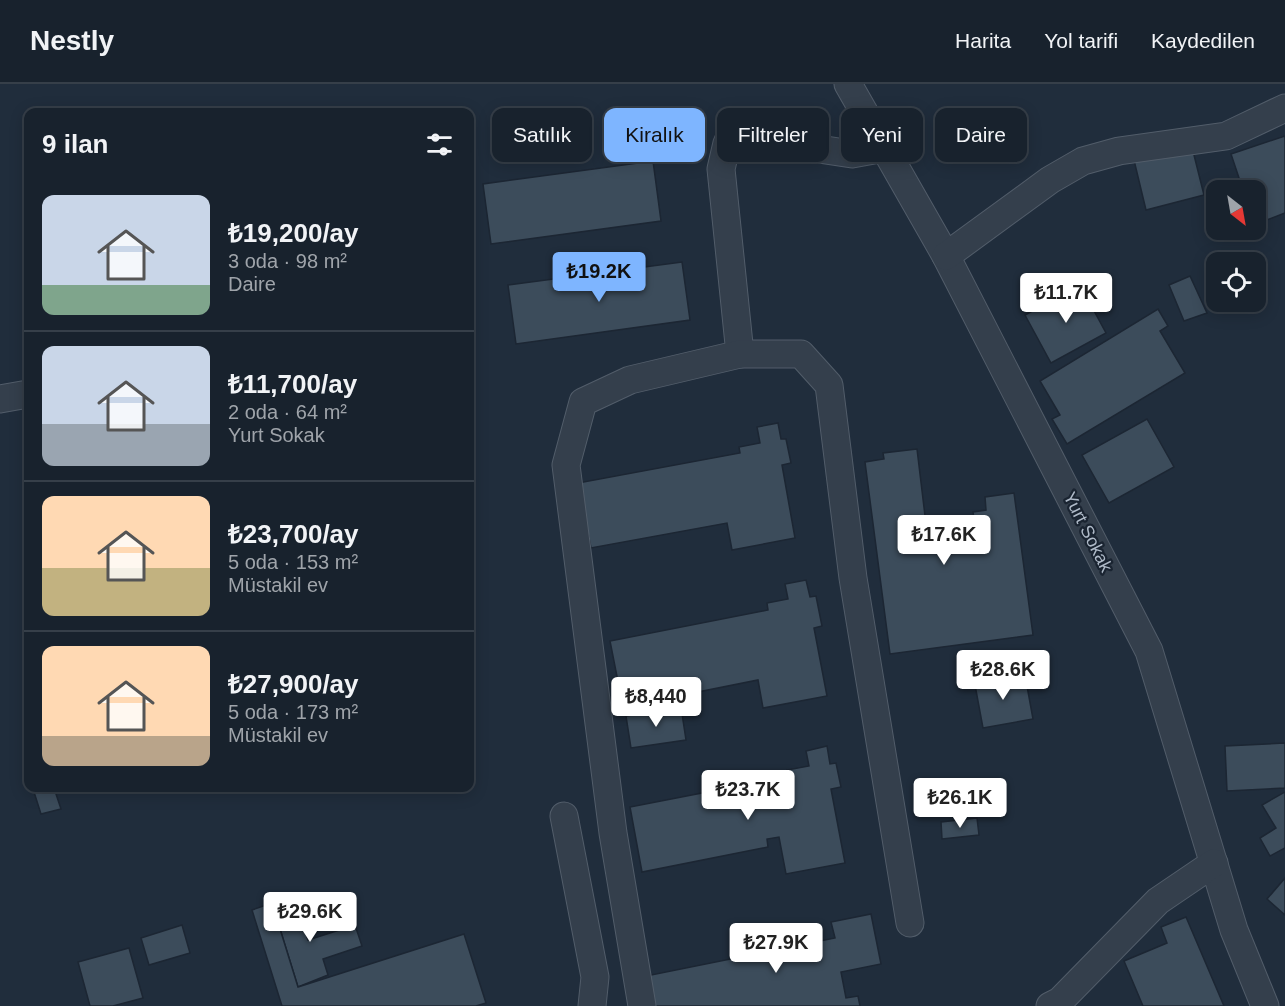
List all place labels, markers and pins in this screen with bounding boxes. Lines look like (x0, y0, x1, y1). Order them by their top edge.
pin: ₺19.2K (550, 252, 648, 303)
pin: ₺11.7K (1017, 273, 1115, 324)
pin: ₺17.6K (895, 515, 993, 566)
pin: ₺28.6K (954, 650, 1052, 701)
pin: ₺8,440 (607, 677, 705, 728)
pin: ₺23.7K (699, 770, 797, 821)
pin: ₺26.1K (911, 778, 1009, 829)
pin: ₺29.6K (261, 892, 359, 943)
pin: ₺27.9K (727, 923, 825, 974)

